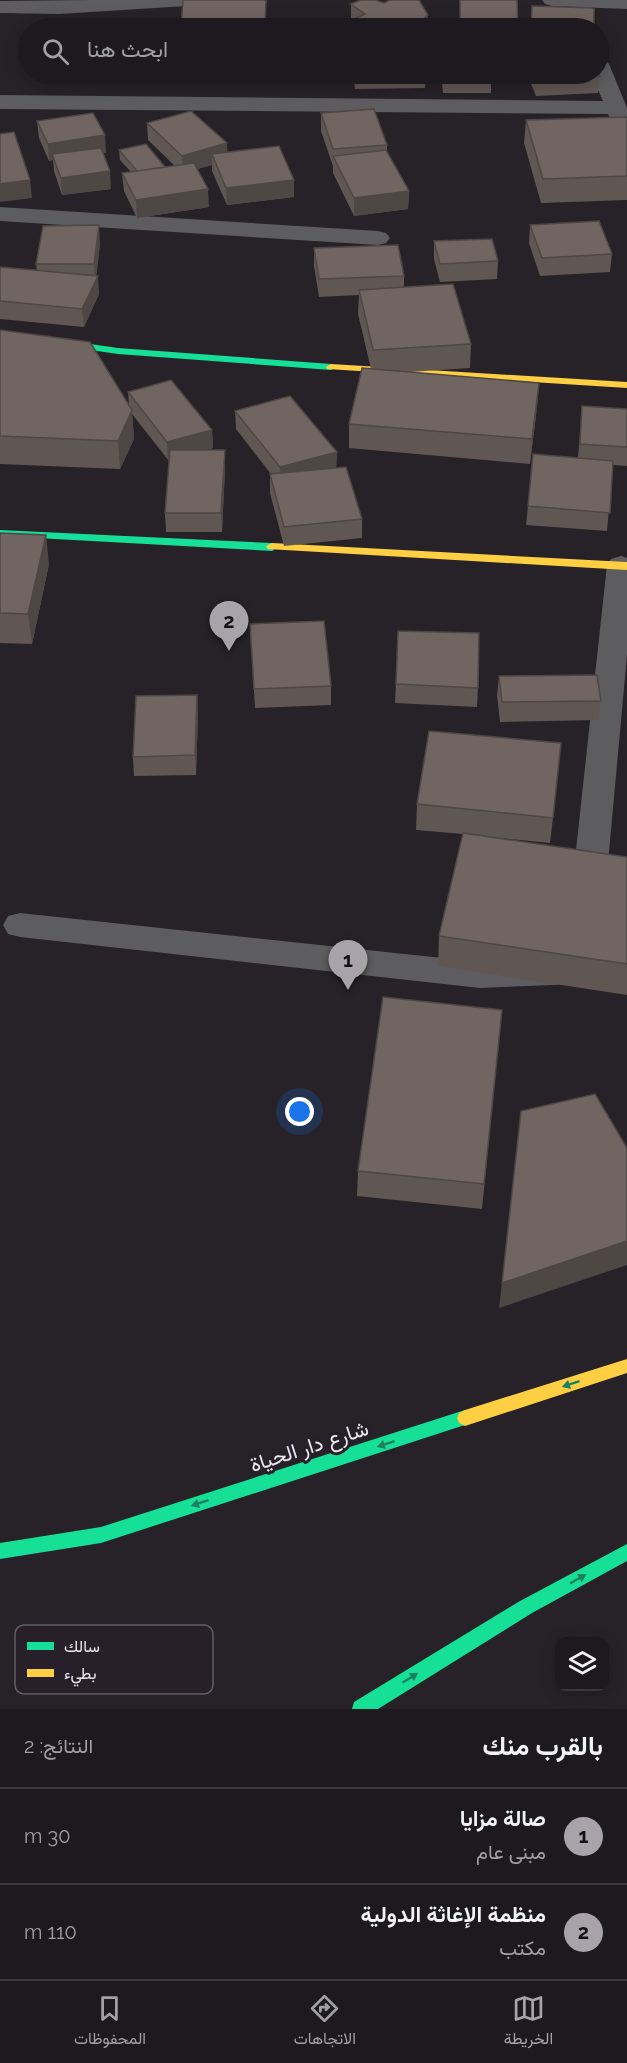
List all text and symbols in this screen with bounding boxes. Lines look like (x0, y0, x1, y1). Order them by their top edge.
search box (18, 18, 609, 84)
icon: search (39, 35, 72, 68)
text: ابحث هنا (87, 36, 168, 62)
pin: 2 (210, 602, 248, 651)
pin: 1 (328, 940, 368, 990)
your location (285, 1097, 314, 1126)
one-way arrow (562, 1380, 580, 1389)
street label: شارع دار الحياة (247, 1415, 372, 1479)
one-way arrow (377, 1439, 395, 1449)
one-way arrow (191, 1499, 209, 1509)
one-way arrow (570, 1574, 587, 1584)
legend (15, 1625, 213, 1694)
text: سالك (64, 1637, 100, 1656)
map controls (555, 1637, 609, 1691)
button: layers (555, 1637, 609, 1691)
text: بطيء (64, 1664, 96, 1687)
one-way arrow (402, 1673, 418, 1684)
text: بالقرب منك (483, 1731, 603, 1761)
text: النتائج: 2 (24, 1734, 93, 1758)
text: صالة مزايا (460, 1805, 546, 1831)
text: 30 m (24, 1824, 70, 1848)
text: 1 (579, 1824, 588, 1848)
text: مبنى عام (476, 1840, 546, 1864)
text: منظمة الإغاثة الدولية (361, 1901, 546, 1927)
text: 110 m (24, 1920, 77, 1944)
text: 2 (578, 1920, 589, 1944)
text: مكتب (499, 1936, 546, 1960)
tab: المحفوظات (74, 1992, 146, 2053)
tab: الاتجاهات (294, 1992, 356, 2053)
tab: الخريطة (504, 1992, 553, 2053)

